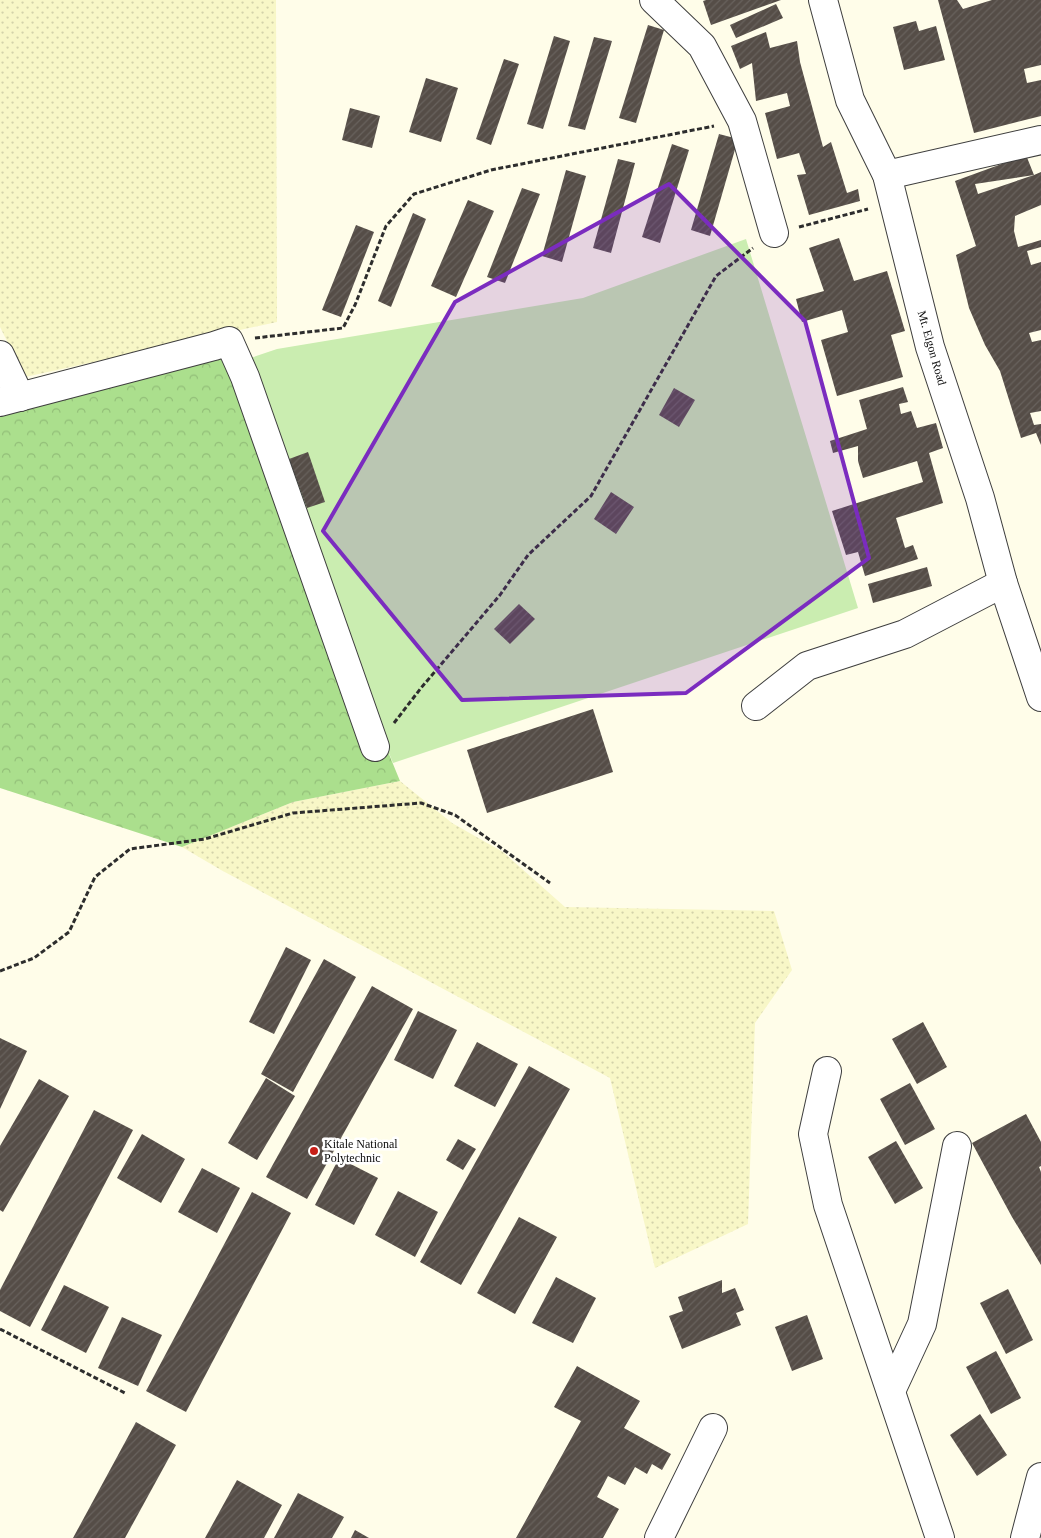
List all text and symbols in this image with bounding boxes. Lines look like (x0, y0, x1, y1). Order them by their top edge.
street label: Mt. Elgon Road (915, 309, 949, 387)
place label: Kitale National Polytechnic (324, 1137, 398, 1165)
marker: Kitale National Polytechnic (308, 1145, 320, 1157)

